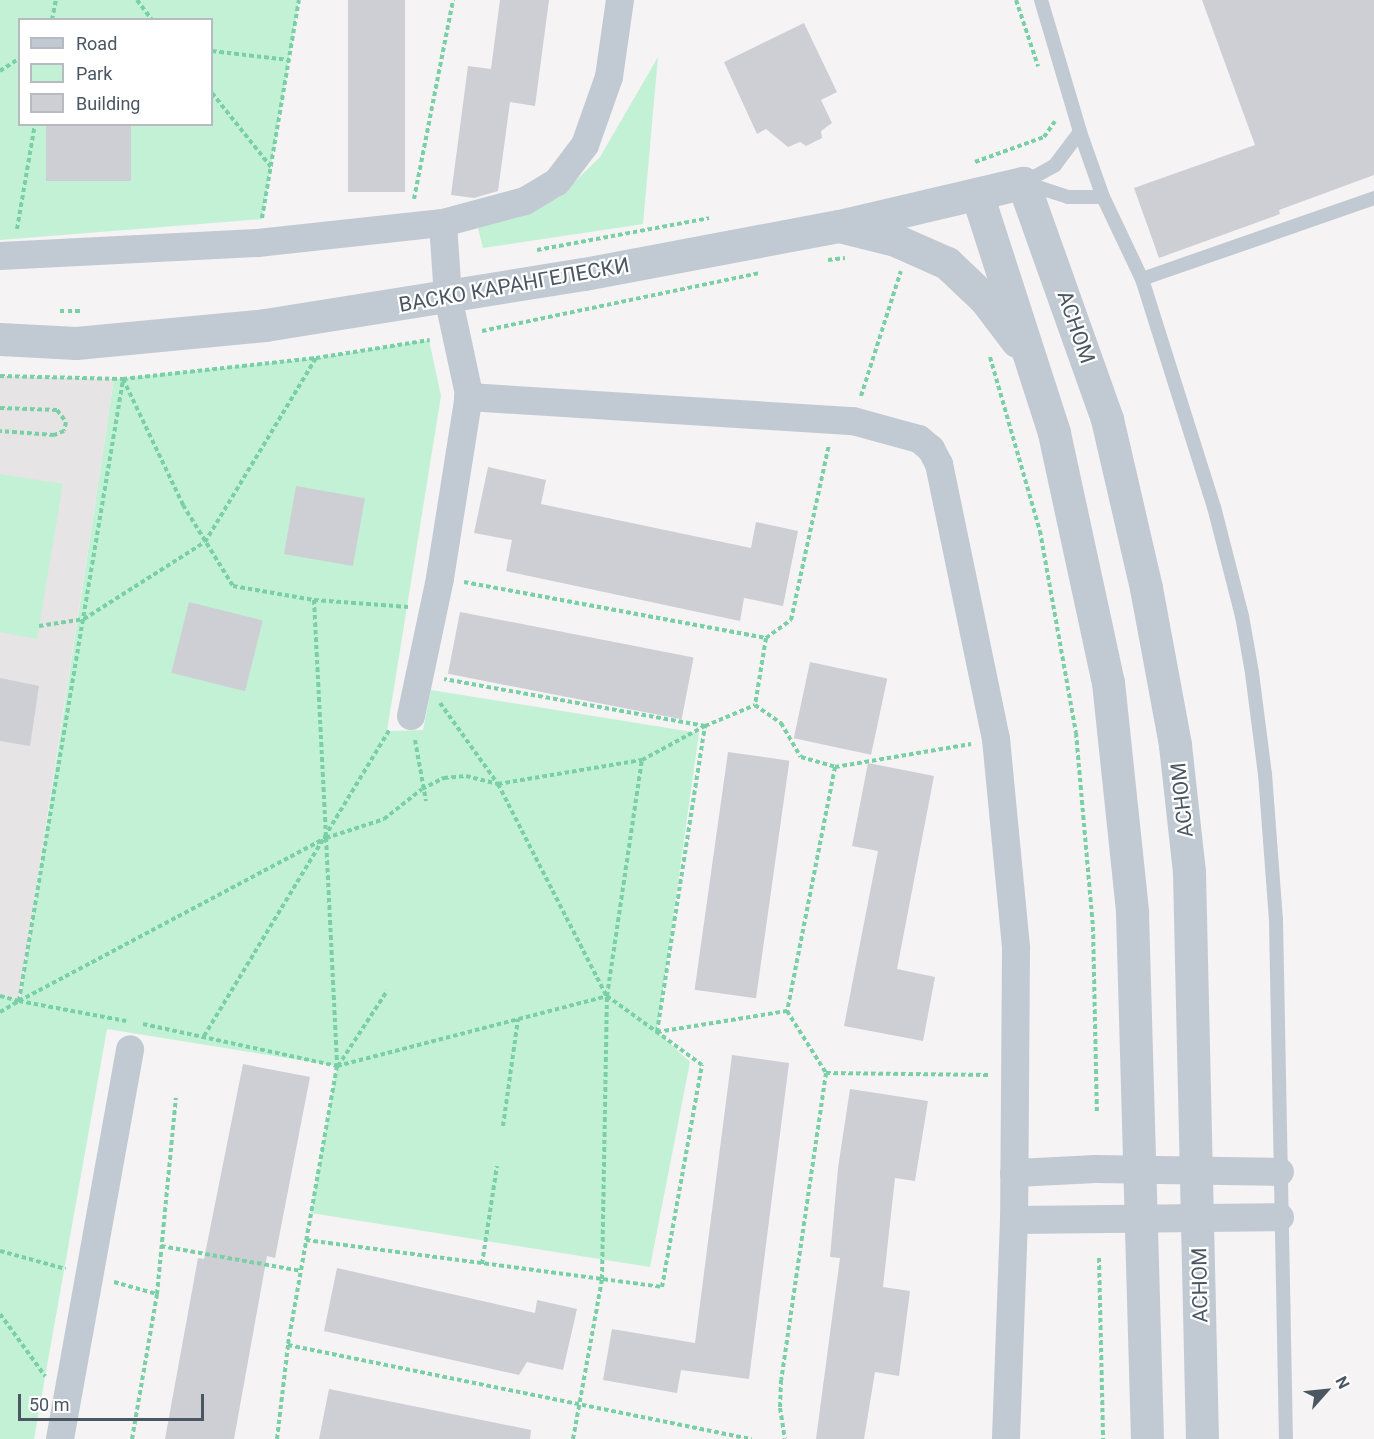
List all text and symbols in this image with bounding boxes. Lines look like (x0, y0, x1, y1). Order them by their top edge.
legend (18, 18, 213, 126)
text: Road (76, 33, 117, 54)
text: Park (76, 63, 112, 84)
text: Building (76, 93, 140, 114)
street label: ВАСКО КАРАНГЕЛЕСКИ (397, 252, 631, 318)
street label: АСНОМ (1052, 287, 1100, 367)
street label: АСНОМ (1166, 761, 1198, 839)
street label: АСНОМ (1187, 1247, 1213, 1323)
north arrow (1296, 1361, 1356, 1421)
text: N (1331, 1373, 1354, 1392)
scale bar (21, 1382, 207, 1420)
text: 50 m (29, 1394, 69, 1415)

